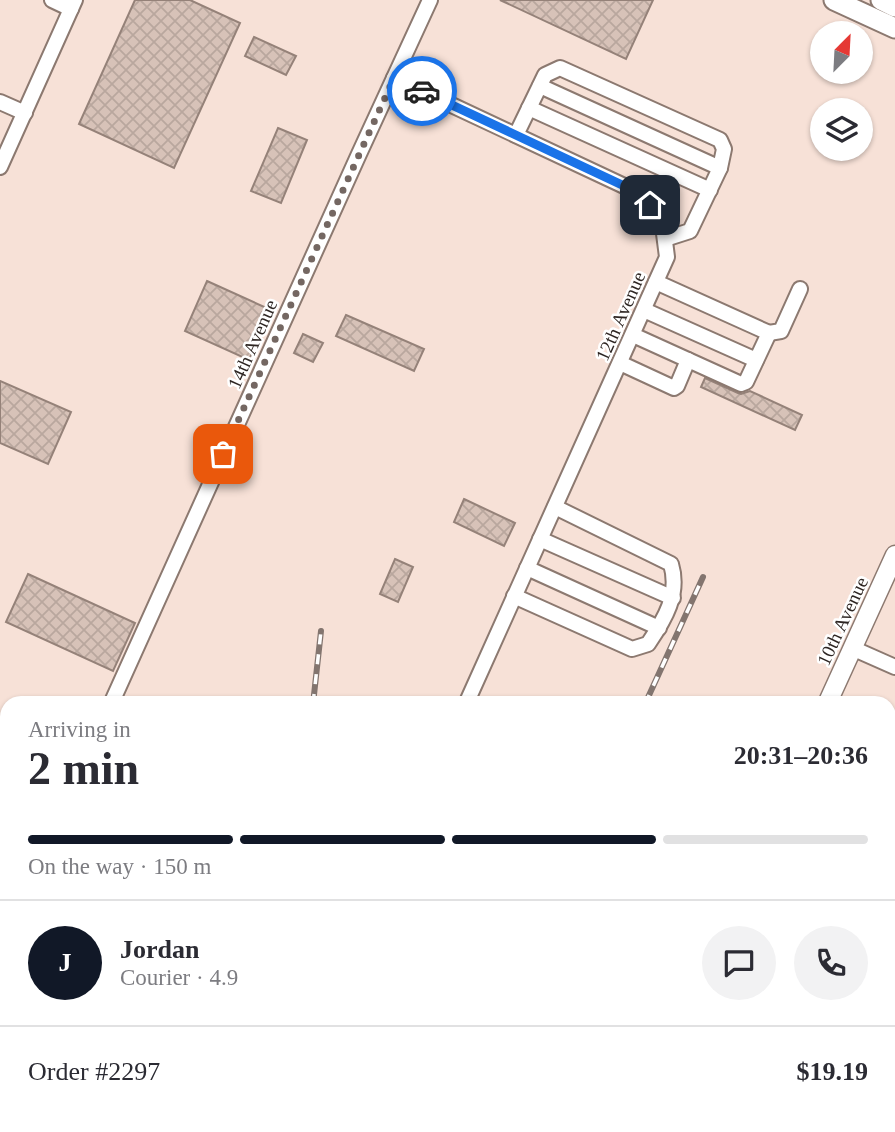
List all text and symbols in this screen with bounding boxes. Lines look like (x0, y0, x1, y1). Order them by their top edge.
north arrow (810, 21, 873, 84)
map controls (810, 21, 873, 161)
courier (387, 56, 457, 126)
icon: car (403, 72, 441, 110)
button: layers (810, 98, 873, 161)
pin (620, 175, 680, 235)
icon: home (631, 186, 669, 224)
street label: 12th Avenue (592, 268, 649, 364)
street label: 14th Avenue (224, 296, 281, 392)
pin (193, 424, 253, 484)
icon: bag (204, 435, 242, 473)
street label: 10th Avenue (813, 574, 872, 669)
text: Arriving in (28, 717, 131, 742)
text: 20:31–20:36 (734, 741, 868, 770)
text: 2 min (28, 743, 139, 794)
text: On the way · 150 m (28, 854, 211, 879)
button: chat (702, 926, 776, 1000)
button: phone (794, 926, 868, 1000)
text: Jordan (120, 935, 199, 964)
text: J (59, 948, 72, 977)
text: Courier · 4.9 (120, 965, 238, 990)
text: Order #2297 (28, 1057, 160, 1086)
text: $19.19 (797, 1057, 868, 1086)

